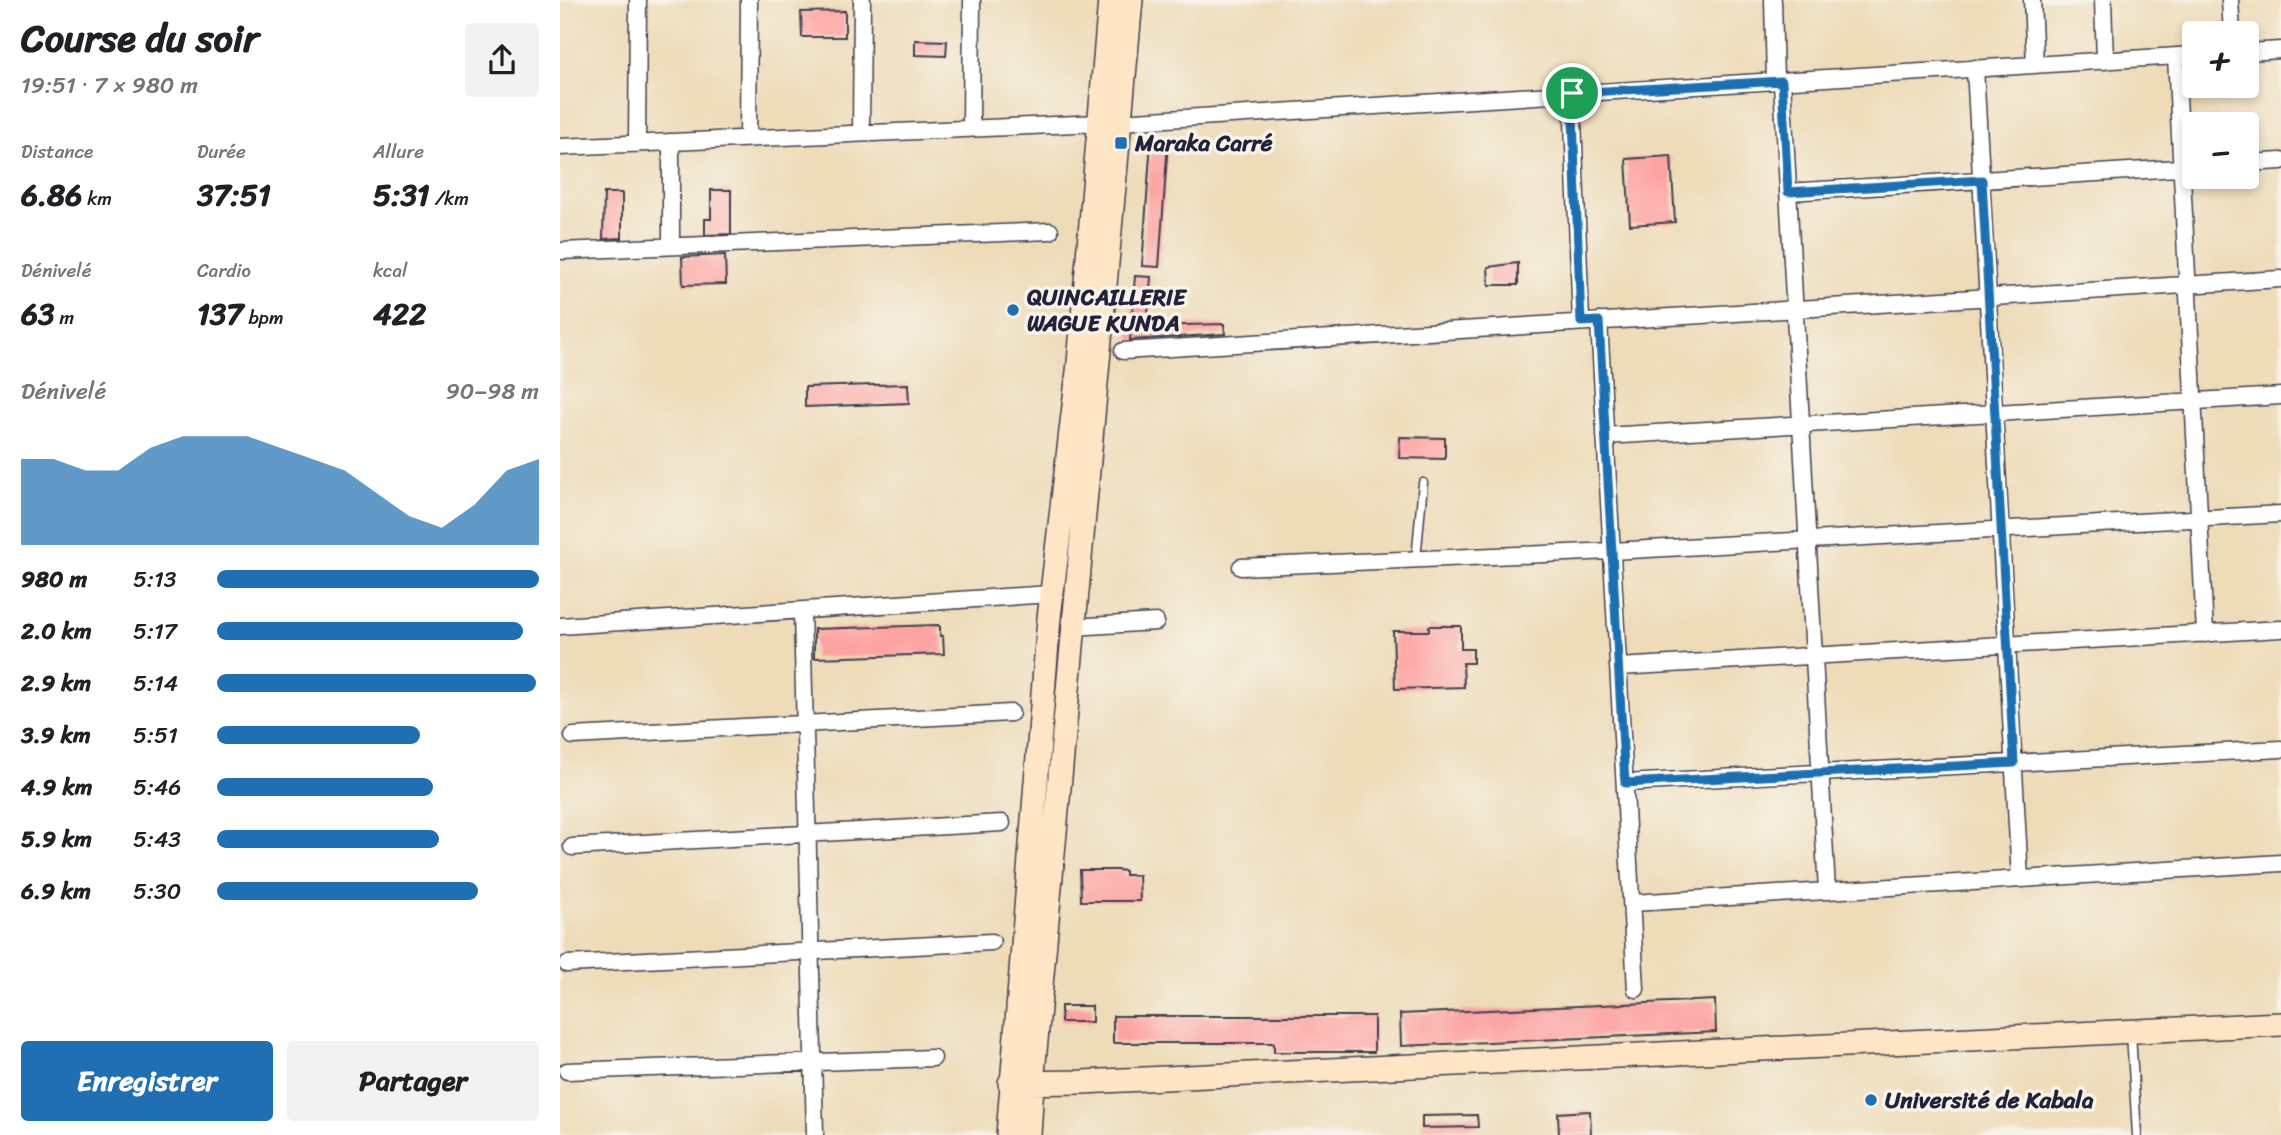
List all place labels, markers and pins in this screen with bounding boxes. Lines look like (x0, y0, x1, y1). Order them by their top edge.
pin (1542, 63, 1602, 123)
place label: Maraka Carré (1134, 123, 1273, 164)
marker: Maraka Carré (1113, 135, 1129, 151)
place label: QUINCAILLERIE WAGUE KUNDA (1027, 277, 1188, 344)
marker: QUINCAILLERIE WAGUE KUNDA (1005, 302, 1021, 318)
place label: Université de Kabala (1885, 1080, 2094, 1121)
marker: Université de Kabala (1863, 1092, 1879, 1108)

